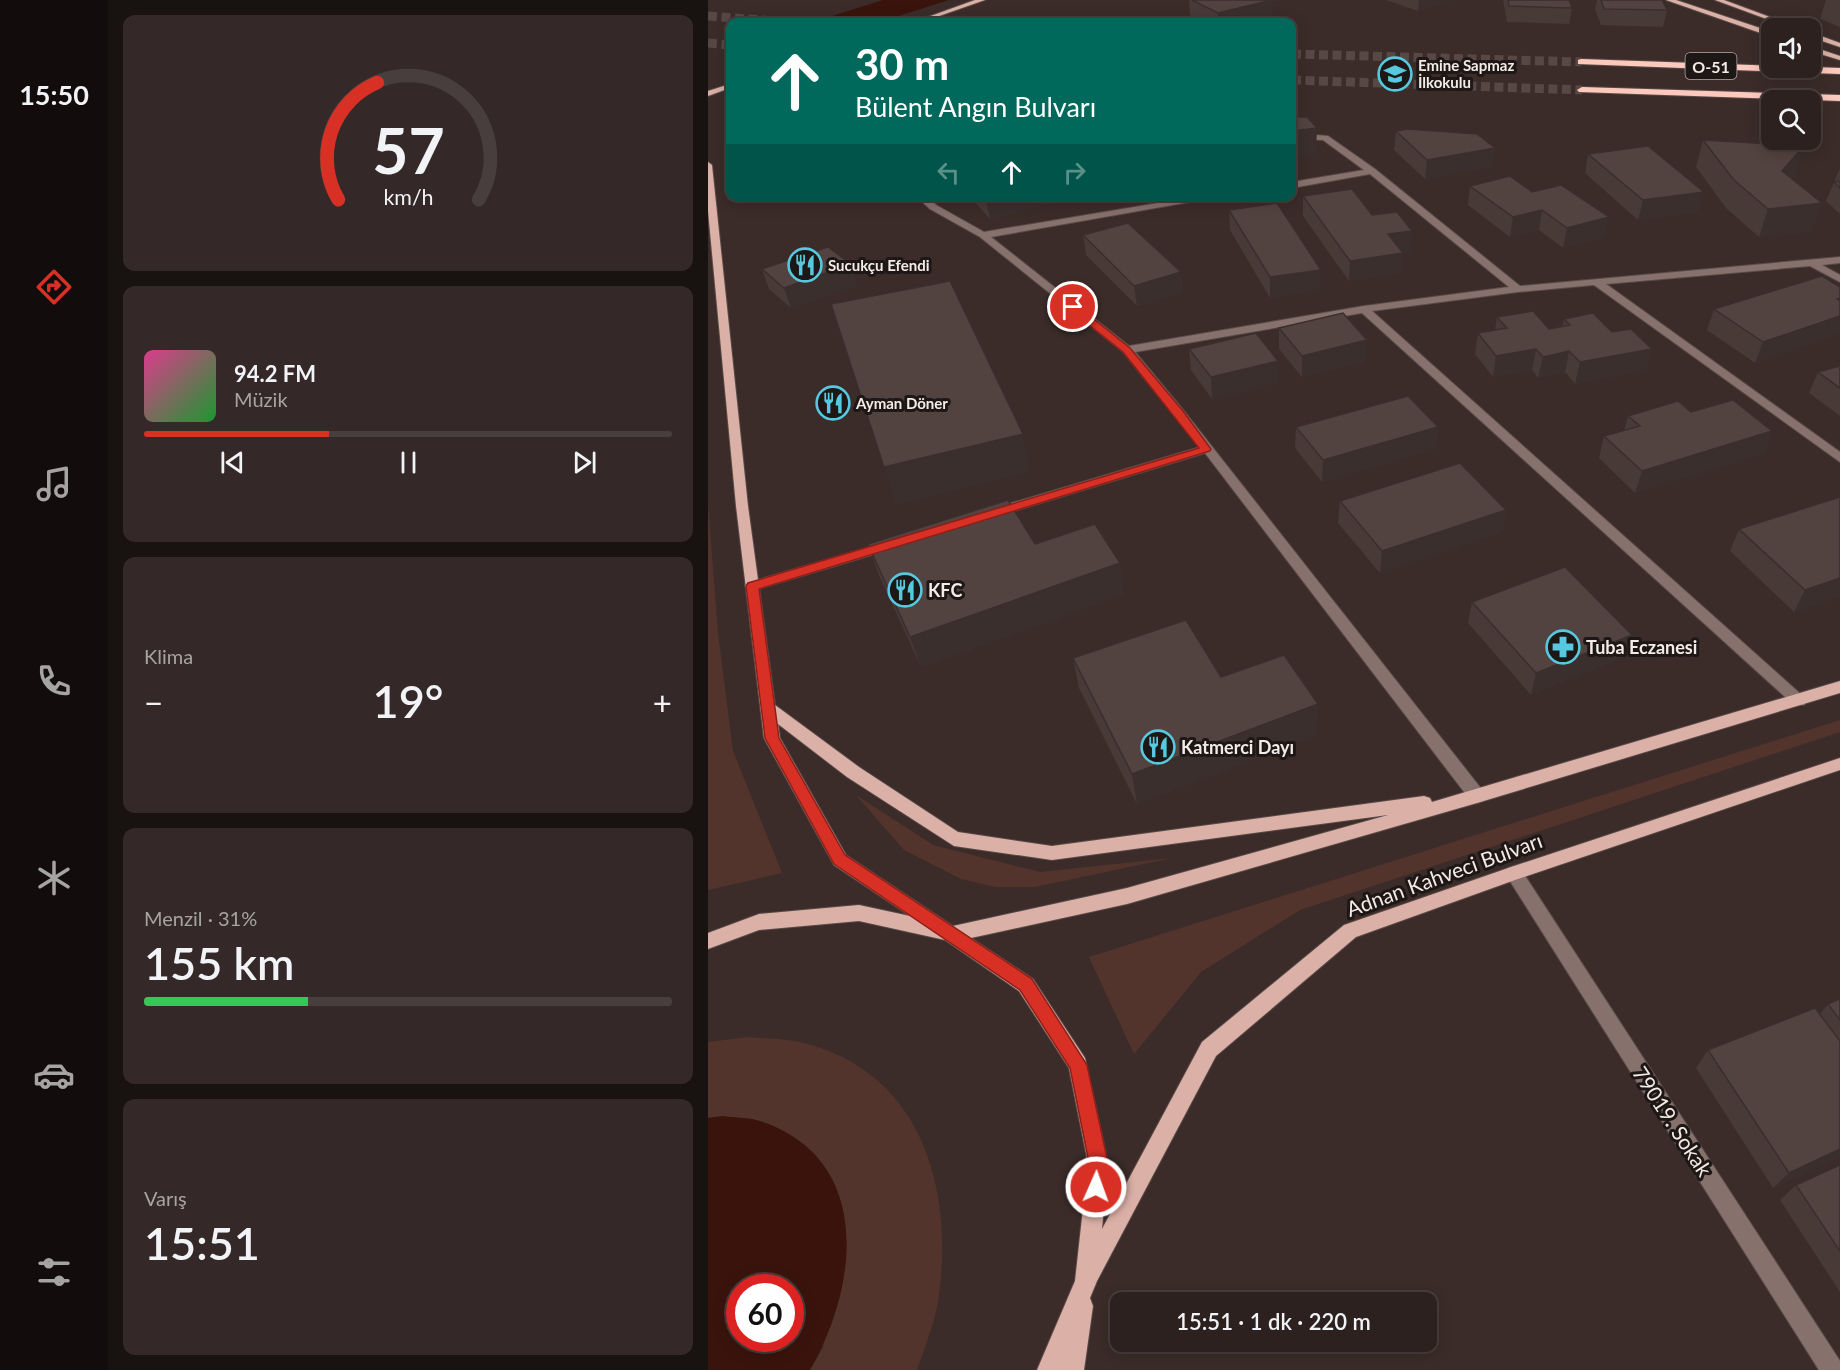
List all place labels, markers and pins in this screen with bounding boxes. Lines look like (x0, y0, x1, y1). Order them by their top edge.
school or university icon: Emine Sapmaz İlkokulu (1377, 56, 1413, 92)
place label: Emine Sapmaz İlkokulu (1418, 56, 1514, 91)
restaurant icon: Sucukçu Efendi (787, 247, 823, 283)
place label: Sucukçu Efendi (828, 256, 930, 274)
pin (1047, 281, 1098, 332)
restaurant icon: Ayman Döner (815, 385, 851, 421)
place label: Ayman Döner (855, 394, 948, 412)
restaurant icon: KFC (887, 572, 923, 608)
place label: KFC (928, 579, 962, 601)
pharmacy icon: Tuba Eczanesi (1545, 629, 1581, 665)
place label: Tuba Eczanesi (1586, 636, 1697, 658)
restaurant icon: Katmerci Dayı (1140, 729, 1176, 765)
place label: Katmerci Dayı (1181, 736, 1294, 758)

